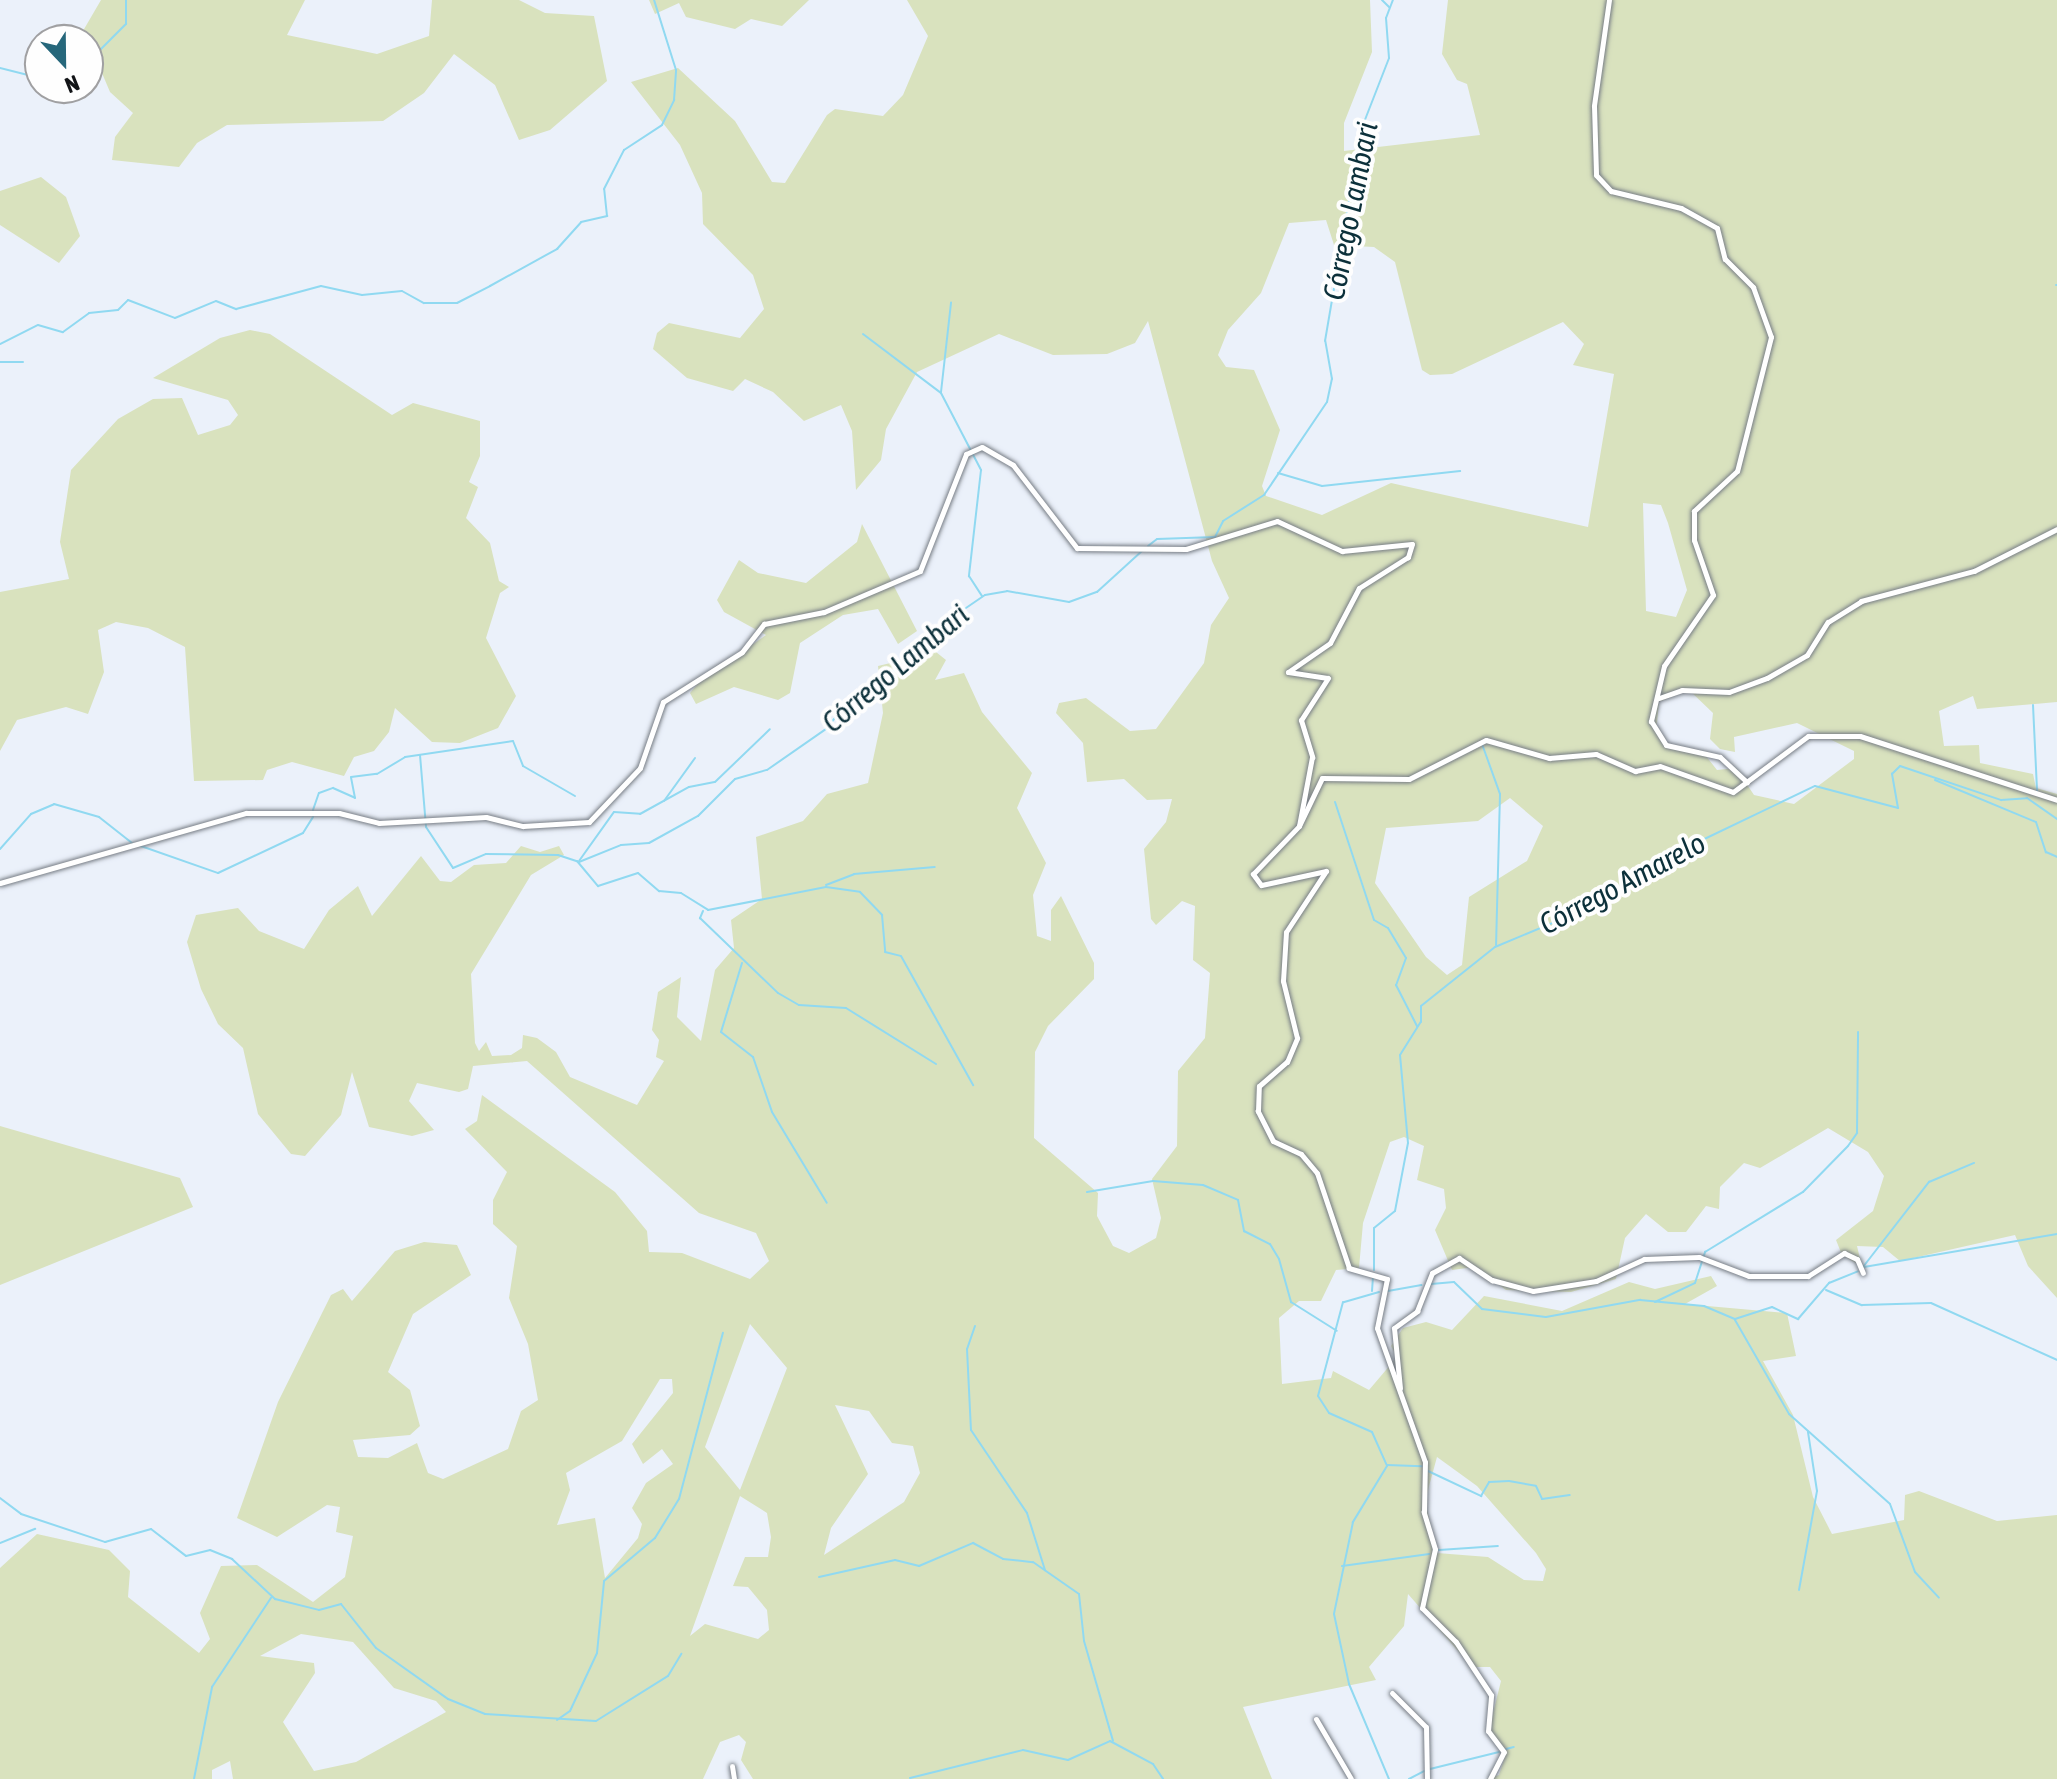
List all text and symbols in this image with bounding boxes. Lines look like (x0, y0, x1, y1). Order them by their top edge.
north arrow (24, 24, 104, 104)
text: N (61, 70, 83, 99)
water label: Córrego Lambari (1315, 119, 1385, 303)
water label: Córrego Lambari (814, 596, 976, 740)
water label: Córrego Amarelo (1533, 824, 1711, 942)

